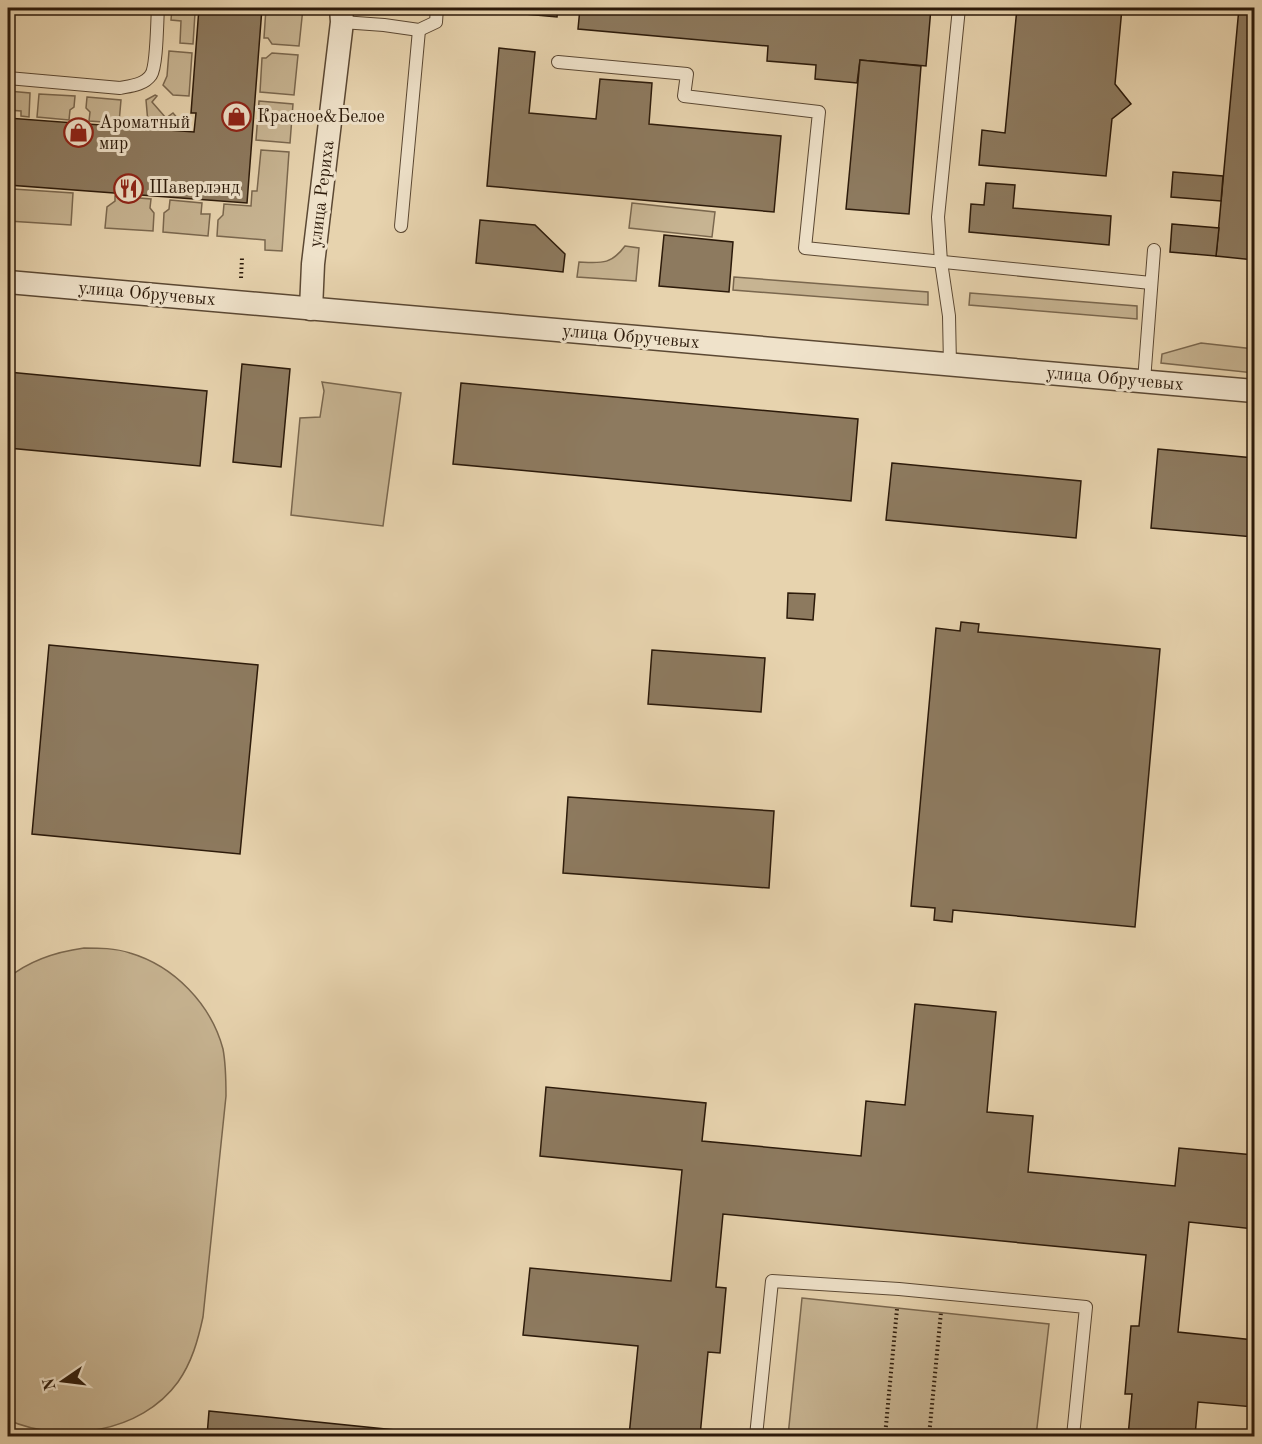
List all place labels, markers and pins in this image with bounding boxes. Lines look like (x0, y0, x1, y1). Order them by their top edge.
shop icon: Красное&Белое (220, 101, 252, 133)
place label: Красное&Белое (257, 108, 385, 126)
place label: Ароматный мир (99, 114, 190, 153)
shop icon: Ароматный мир (62, 117, 94, 149)
restaurant icon: Шаверлэнд (112, 172, 144, 204)
place label: Шаверлэнд (149, 179, 240, 197)

